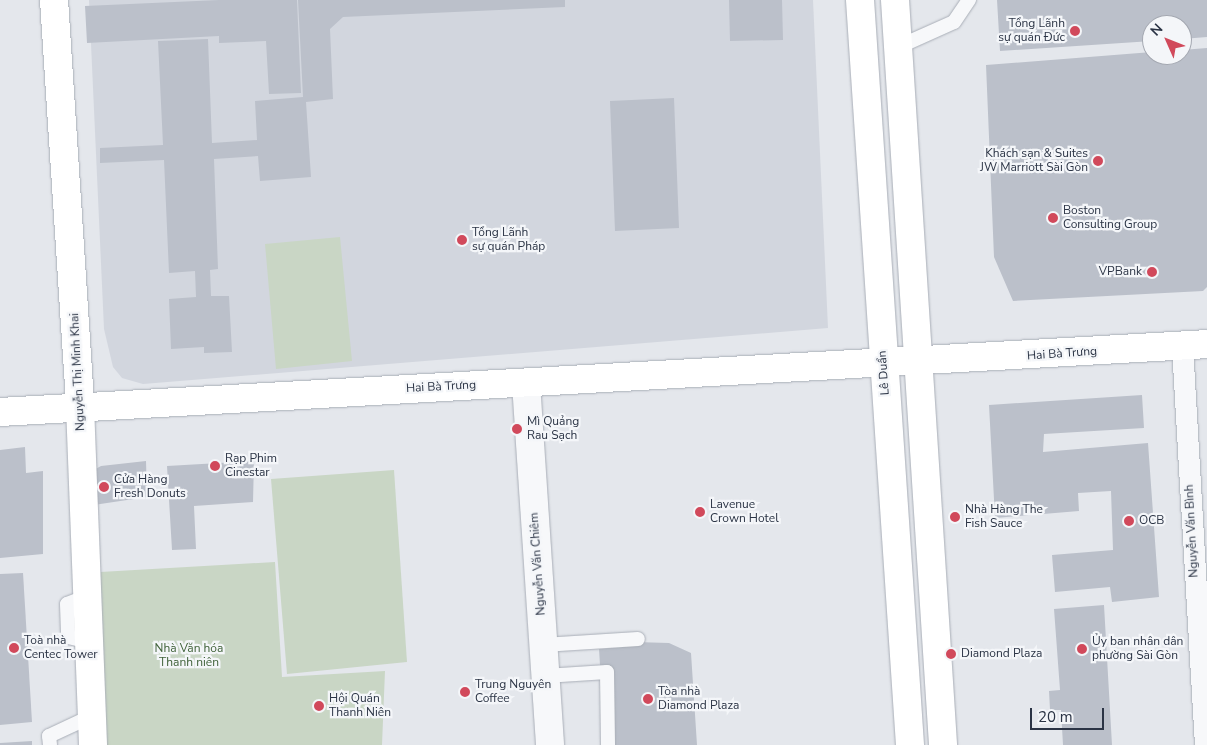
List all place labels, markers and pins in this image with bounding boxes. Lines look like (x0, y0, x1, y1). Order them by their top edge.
place label: Tổng Lãnh sự quán Đức (998, 17, 1065, 45)
marker: Tổng Lãnh sự quán Đức (1069, 25, 1081, 37)
place label: Khách sạn & Suites JW Marriott Sài Gòn (980, 147, 1088, 175)
marker: Khách sạn & Suites JW Marriott Sài Gòn (1092, 155, 1104, 167)
place label: Boston Consulting Group (1063, 204, 1157, 232)
marker: Boston Consulting Group (1047, 212, 1059, 224)
place label: Tổng Lãnh sự quán Pháp (472, 226, 545, 254)
marker: Tổng Lãnh sự quán Pháp (456, 234, 468, 246)
place label: VPBank (1099, 265, 1142, 279)
marker: VPBank (1146, 266, 1158, 278)
place label: Mì Quảng Rau Sạch (527, 415, 579, 443)
marker: Mì Quảng Rau Sạch (511, 423, 523, 435)
place label: Rạp Phim Cinestar (225, 452, 277, 480)
marker: Rạp Phim Cinestar (209, 460, 221, 472)
place label: Cửa Hàng Fresh Donuts (114, 473, 186, 501)
marker: Cửa Hàng Fresh Donuts (98, 481, 110, 493)
place label: Lavenue Crown Hotel (710, 498, 779, 526)
place label: Nhà Hàng The Fish Sauce (965, 503, 1043, 531)
marker: Lavenue Crown Hotel (694, 506, 706, 518)
marker: Nhà Hàng The Fish Sauce (949, 511, 961, 523)
place label: OCB (1139, 514, 1164, 528)
marker: OCB (1123, 515, 1135, 527)
place label: Toà nhà Centec Tower (24, 634, 98, 662)
place label: Ủy ban nhân dân phường Sài Gòn (1092, 635, 1183, 663)
marker: Toà nhà Centec Tower (8, 642, 20, 654)
marker: Ủy ban nhân dân phường Sài Gòn (1076, 643, 1088, 655)
place label: Diamond Plaza (961, 647, 1042, 661)
marker: Diamond Plaza (945, 648, 957, 660)
place label: Trung Nguyên Coffee (475, 678, 551, 706)
place label: Tòa nhà Diamond Plaza (658, 685, 739, 713)
marker: Trung Nguyên Coffee (459, 686, 471, 698)
place label: Hội Quán Thanh Niên (329, 692, 391, 720)
marker: Tòa nhà Diamond Plaza (642, 693, 654, 705)
marker: Hội Quán Thanh Niên (313, 700, 325, 712)

